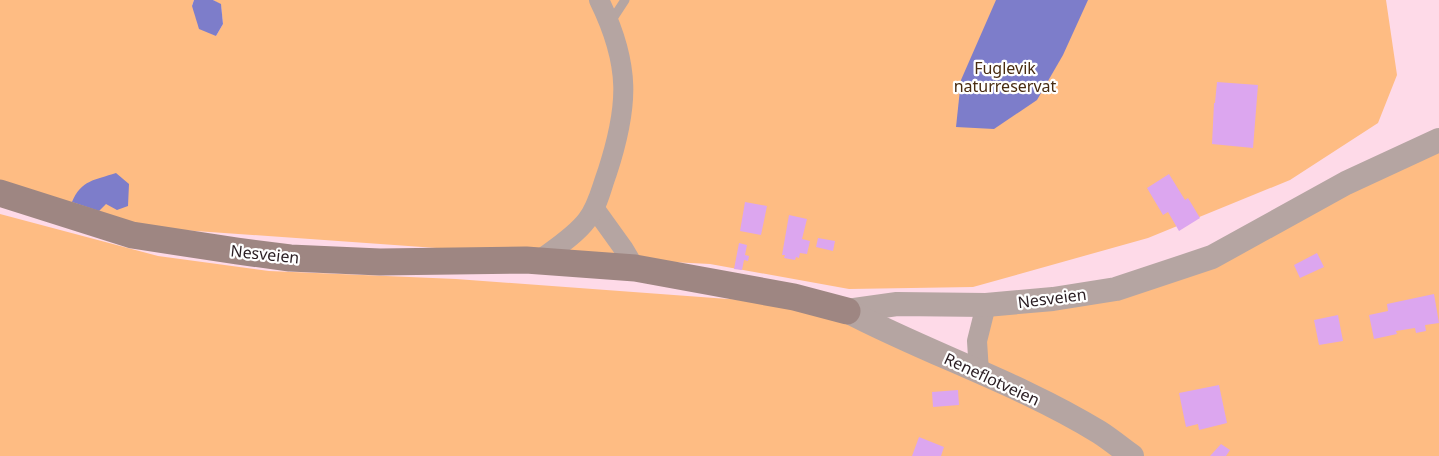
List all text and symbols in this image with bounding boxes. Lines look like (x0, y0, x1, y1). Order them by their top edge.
park label: Fuglevik naturreservat (954, 57, 1057, 97)
street label: Nesveien (230, 239, 300, 269)
street label: Nesveien (1016, 283, 1088, 313)
street label: Reneflotveien (941, 347, 1043, 411)

